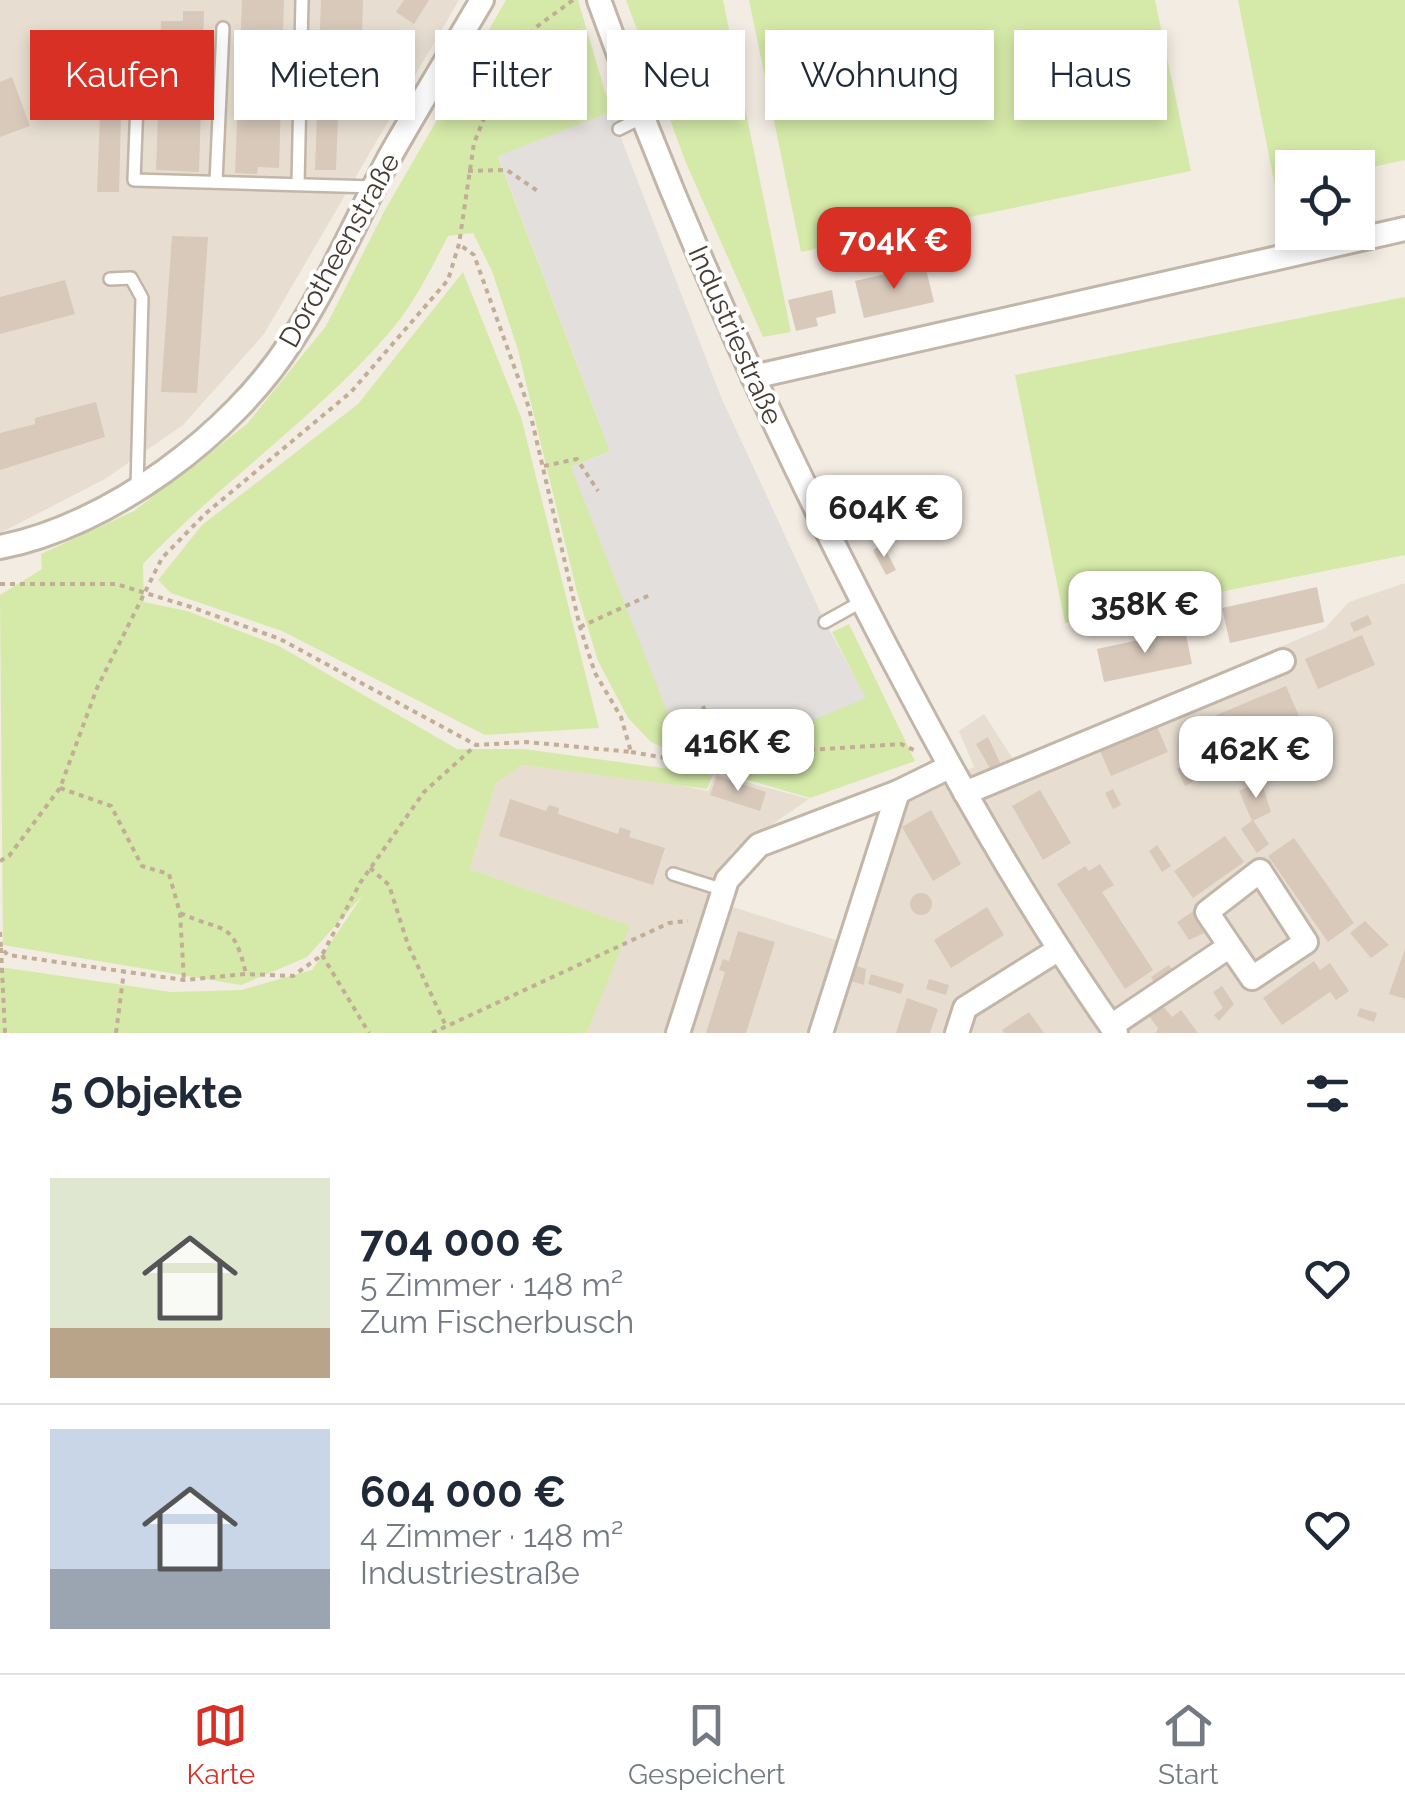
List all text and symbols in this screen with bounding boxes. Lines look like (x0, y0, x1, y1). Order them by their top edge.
chip: Kaufen (30, 30, 214, 120)
chip: Mieten (234, 30, 415, 120)
chip: Filter (435, 30, 587, 120)
chip: Neu (607, 30, 745, 120)
chip: Wohnung (765, 30, 994, 120)
chip: Haus (1014, 30, 1167, 120)
street label: Dorotheenstraße (272, 147, 407, 353)
map controls (1275, 150, 1375, 250)
button: locate (1275, 150, 1375, 250)
pin: 704K € (813, 207, 975, 292)
text: 704K € (839, 221, 949, 258)
street label: Industriestraße (681, 241, 790, 430)
pin: 604K € (803, 475, 965, 560)
text: 604K € (828, 489, 940, 526)
pin: 358K € (1064, 571, 1226, 656)
text: 358K € (1090, 585, 1200, 622)
pin: 416K € (657, 709, 819, 794)
pin: 462K € (1175, 716, 1337, 801)
text: 416K € (684, 723, 792, 760)
text: 462K € (1201, 730, 1311, 767)
icon: filters (1300, 1066, 1355, 1121)
text: 5 Objekte (50, 1069, 242, 1118)
text: 704 000 € (360, 1217, 564, 1266)
icon: home (130, 1218, 250, 1338)
icon: heart (1300, 1251, 1355, 1306)
text: 5 Zimmer · 148 m² (360, 1266, 623, 1303)
text: Zum Fischerbusch (360, 1303, 634, 1340)
text: 604 000 € (360, 1468, 566, 1517)
icon: home (130, 1469, 250, 1589)
icon: heart (1300, 1502, 1355, 1557)
text: 4 Zimmer · 148 m² (360, 1517, 623, 1554)
text: Industriestraße (360, 1554, 580, 1591)
tab: Karte (186, 1698, 255, 1791)
tab: Gespeichert (628, 1698, 785, 1791)
tab: Start (1158, 1698, 1219, 1791)

